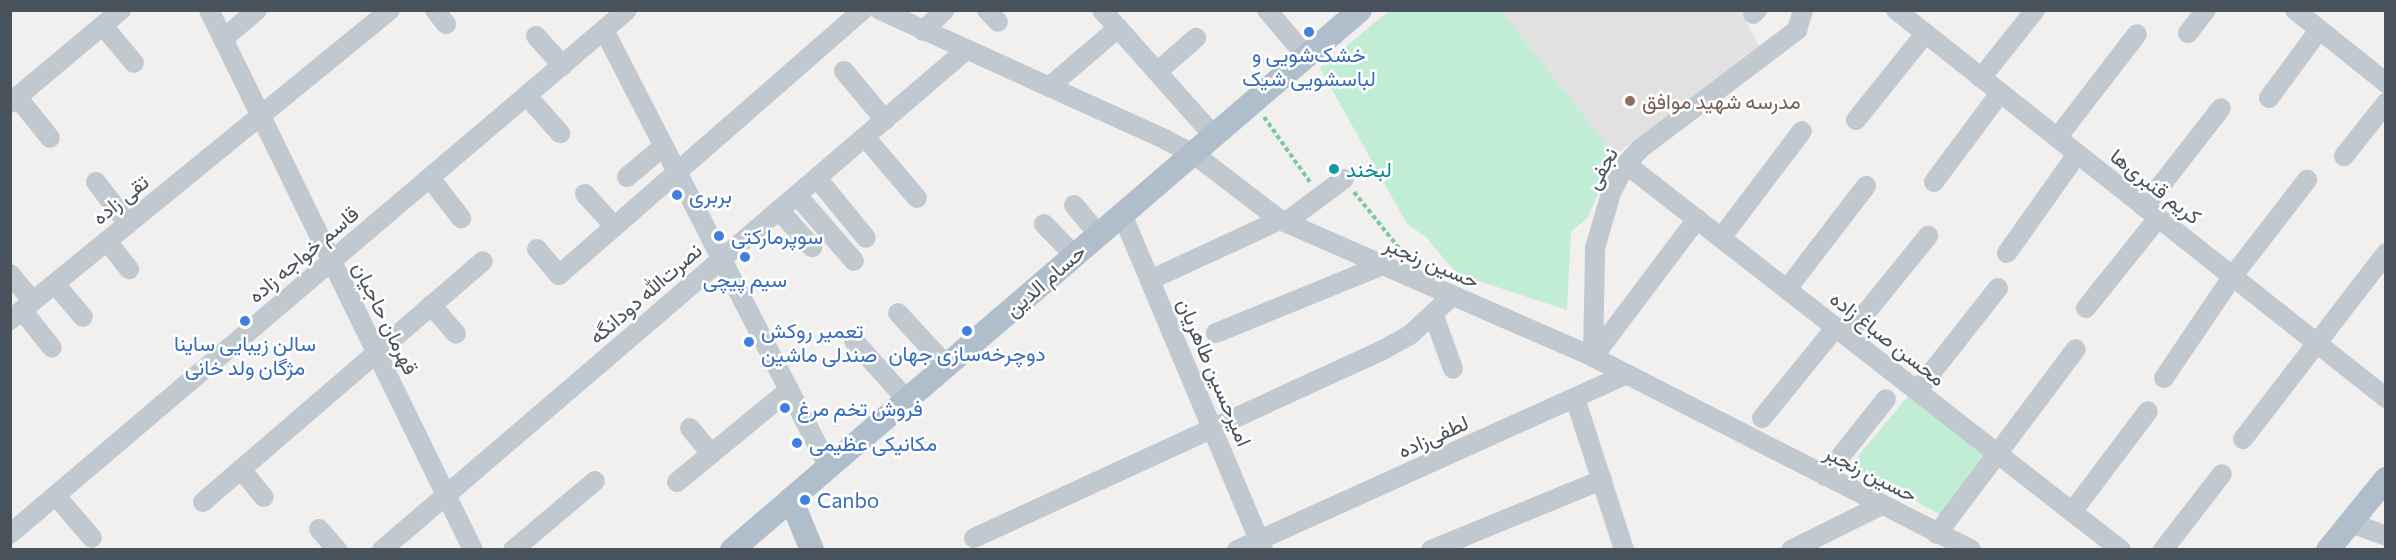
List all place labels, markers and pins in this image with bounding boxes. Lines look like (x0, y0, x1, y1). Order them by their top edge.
marker: خشک‌شویی و لباسشویی شیک (1302, 25, 1316, 39)
place label: خشک‌شویی و لباسشویی شیک (1242, 41, 1376, 91)
place label: مدرسه شهید موافق (1642, 88, 1801, 114)
marker: مدرسه شهید موافق (1623, 94, 1637, 108)
place label: لبخند (1346, 156, 1392, 182)
marker: لبخند (1327, 162, 1341, 176)
place label: بربری (689, 182, 732, 208)
marker: بربری (670, 188, 684, 202)
place label: سوپرمارکتی (731, 223, 823, 249)
marker: سوپرمارکتی (712, 229, 726, 243)
marker: سیم پیچی (738, 250, 752, 264)
place label: سیم پیچی (703, 266, 787, 292)
marker: سالن زیبایی ساینا مژگان ولد خانی (238, 314, 252, 328)
place label: تعمیر روکش صندلی ماشین (761, 317, 877, 367)
marker: دوچرخه‌سازی جهان (960, 324, 974, 338)
place label: سالن زیبایی ساینا مژگان ولد خانی (174, 330, 316, 380)
marker: تعمیر روکش صندلی ماشین (742, 335, 756, 349)
place label: دوچرخه‌سازی جهان (888, 340, 1046, 366)
place label: فروش تخم مرغ (797, 395, 923, 421)
marker: فروش تخم مرغ (778, 401, 792, 415)
place label: مکانیکی عظیمی (809, 430, 937, 456)
marker: مکانیکی عظیمی (790, 436, 804, 450)
place label: Canbo (817, 487, 879, 513)
marker: Canbo (798, 493, 812, 507)

